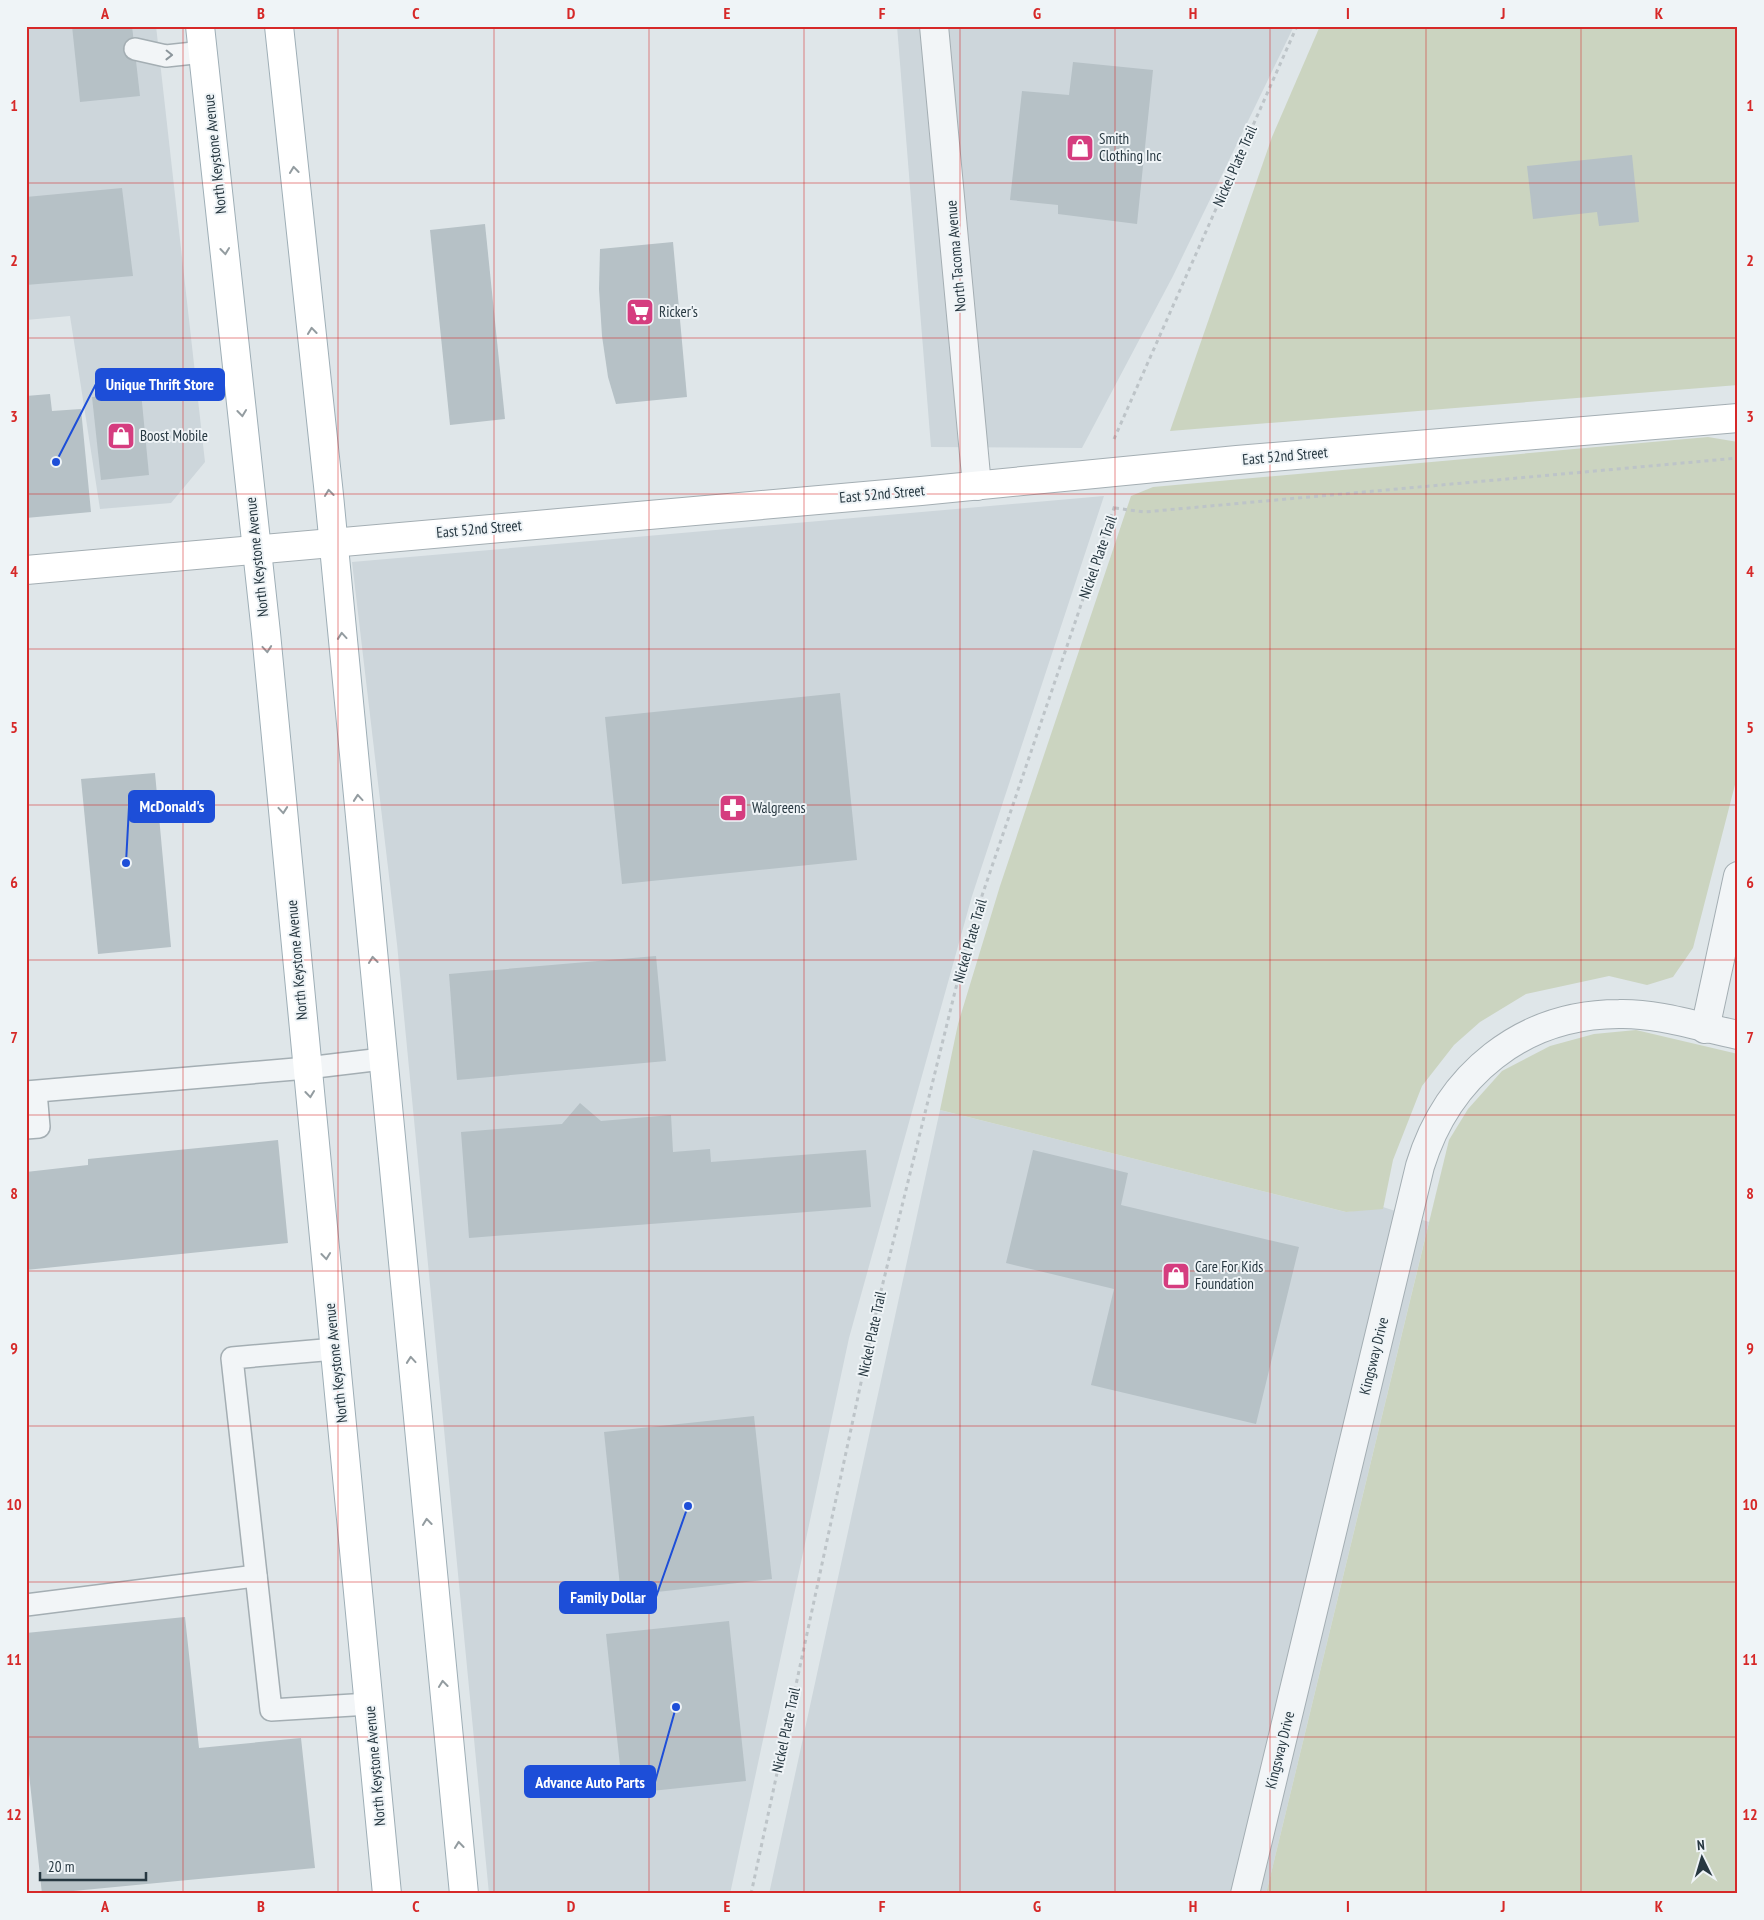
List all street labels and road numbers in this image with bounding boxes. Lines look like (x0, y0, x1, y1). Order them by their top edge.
street label: North Keystone Avenue (199, 93, 230, 215)
street label: Nickel Plate Trail (1208, 122, 1261, 209)
street label: North Tacoma Avenue (941, 199, 970, 313)
street label: East 52nd Street (1241, 442, 1328, 469)
street label: East 52nd Street (838, 480, 925, 507)
street label: North Keystone Avenue (241, 496, 272, 618)
street label: Nickel Plate Trail (1074, 512, 1121, 601)
street label: East 52nd Street (435, 515, 522, 542)
street label: Nickel Plate Trail (948, 896, 991, 985)
street label: North Keystone Avenue (282, 899, 311, 1021)
street label: Nickel Plate Trail (853, 1289, 890, 1378)
street label: North Keystone Avenue (320, 1302, 351, 1424)
street label: Kingsway Drive (1355, 1315, 1392, 1397)
street label: Nickel Plate Trail (767, 1685, 804, 1774)
street label: North Keystone Avenue (360, 1705, 389, 1827)
street label: Kingsway Drive (1261, 1709, 1298, 1791)

